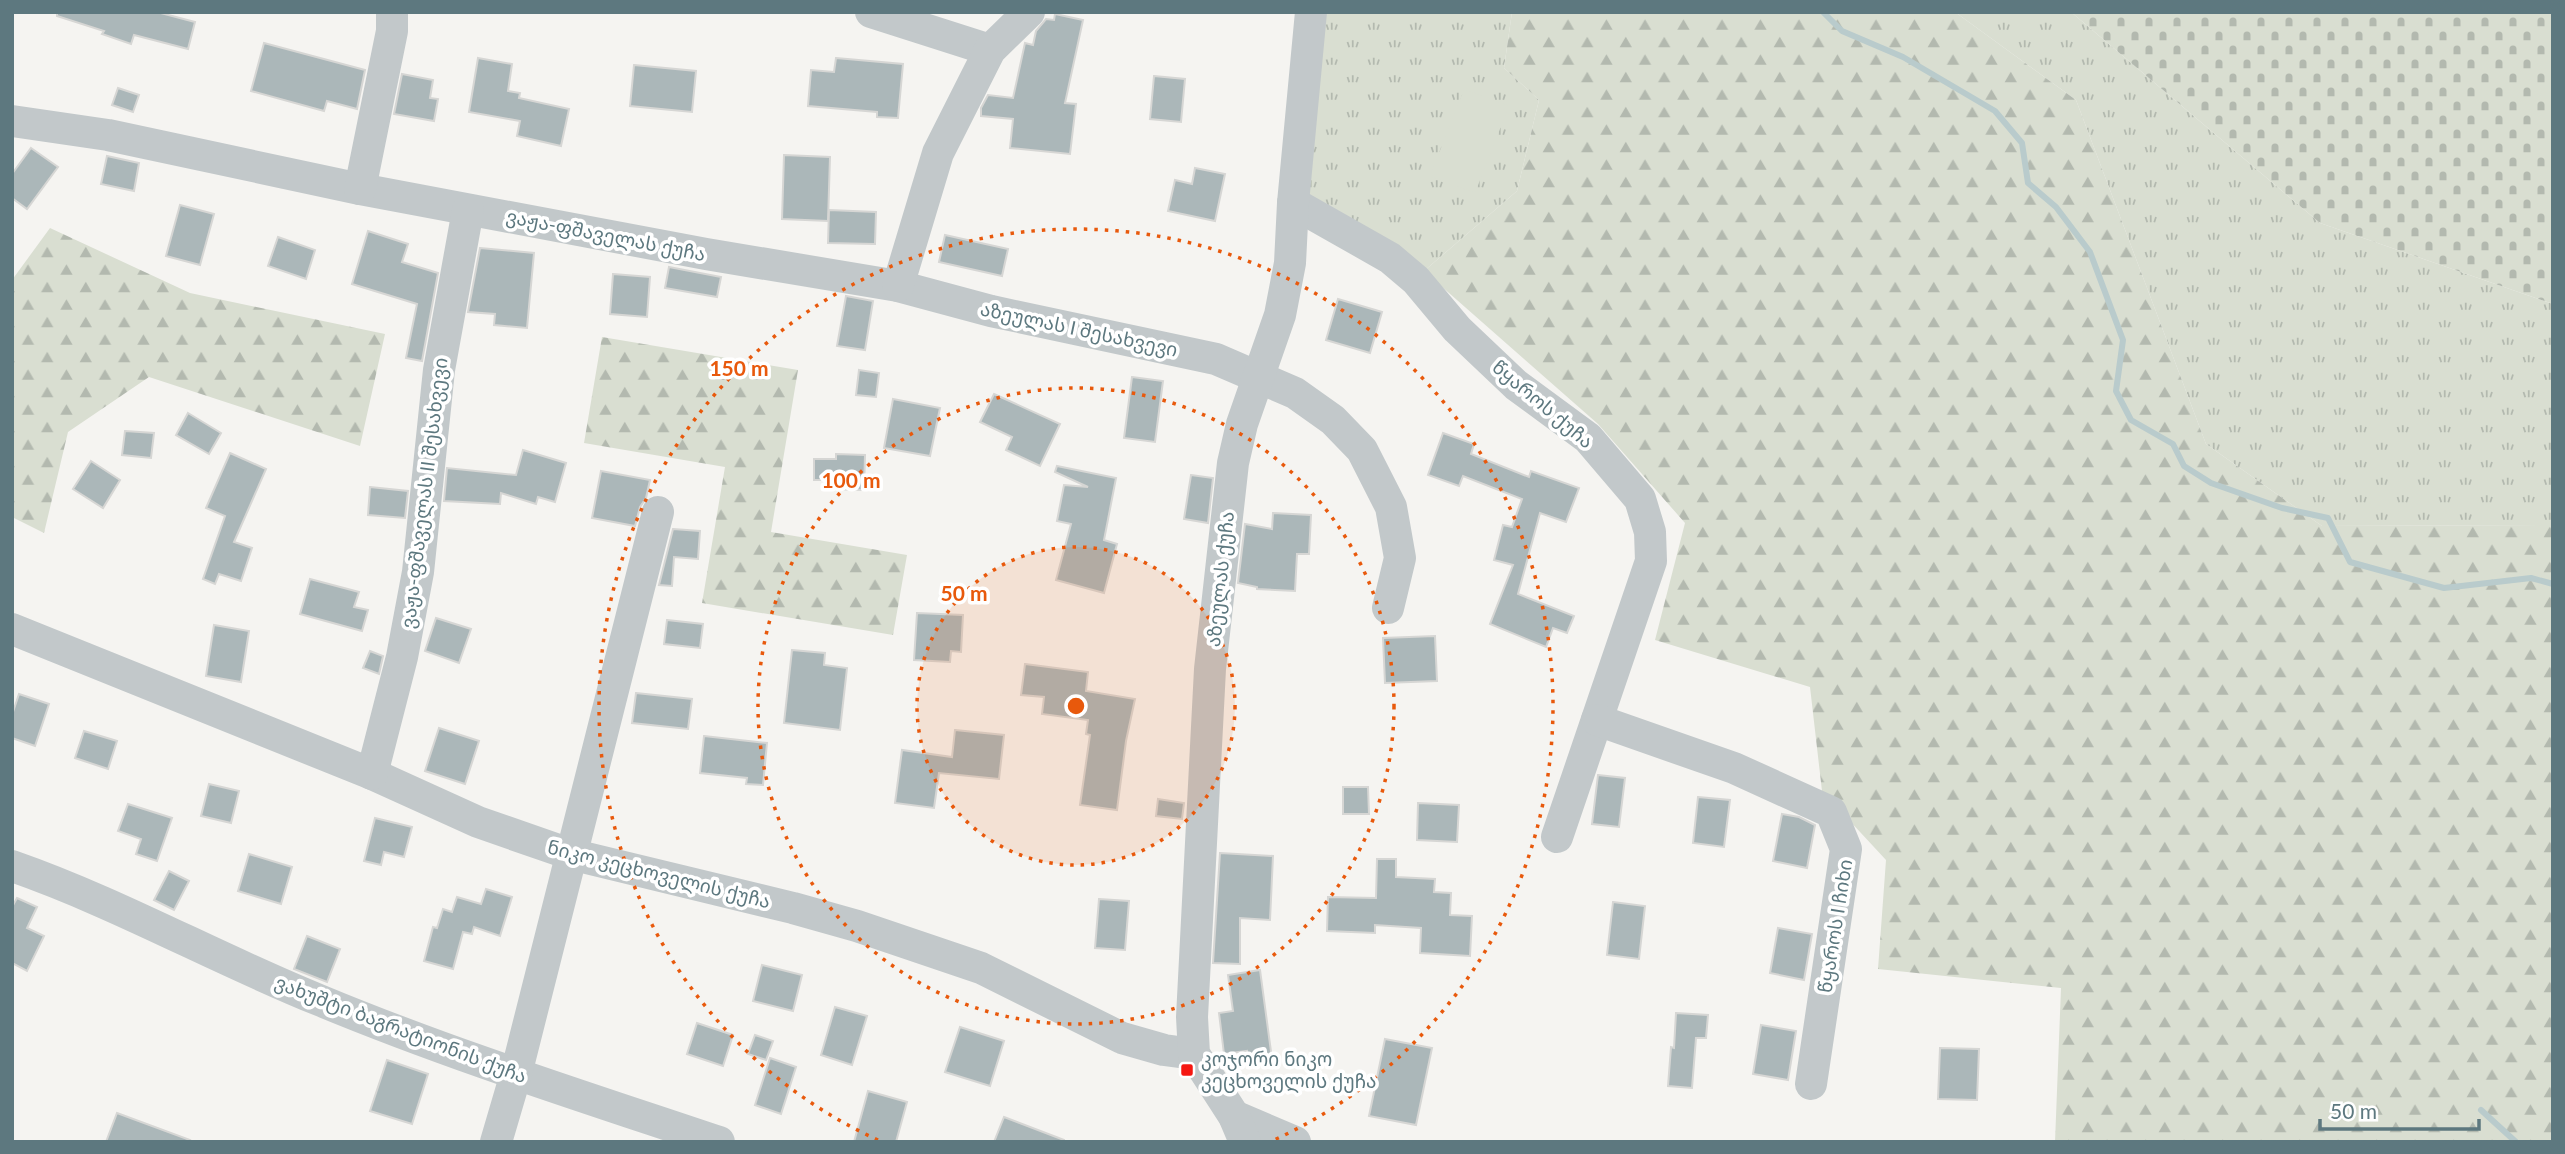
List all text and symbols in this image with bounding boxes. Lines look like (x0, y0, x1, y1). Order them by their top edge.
street label: ვაჟა-ფშაველას ქუჩა (504, 204, 708, 267)
street label: აზეულას I შესახვევი (978, 296, 1180, 363)
text: 150 m (709, 355, 769, 380)
street label: წყაროს ქუჩა (1488, 355, 1598, 453)
street label: ვაჟა-ფშაველას II შესახვევი (395, 356, 454, 630)
text: 100 m (821, 467, 881, 492)
street label: აზეულას ქუჩა (1201, 510, 1240, 648)
text: 50 m (940, 580, 988, 605)
centre of rings (1064, 694, 1088, 718)
street label: ნიკო კეცხოველის ქუჩა (545, 835, 773, 914)
street label: წყაროს I ჩიხი (1813, 857, 1857, 995)
street label: ვახუშტი ბაგრატიონის ქუჩა (272, 970, 530, 1088)
place label: კოჯორი ნიკო კეცხოველის ქუჩა (1201, 1047, 1376, 1094)
marker: კოჯორი ნიკო კეცხოველის ქუჩა (1179, 1062, 1195, 1078)
scale bar (2320, 1088, 2479, 1132)
text: 50 m (2330, 1098, 2377, 1123)

